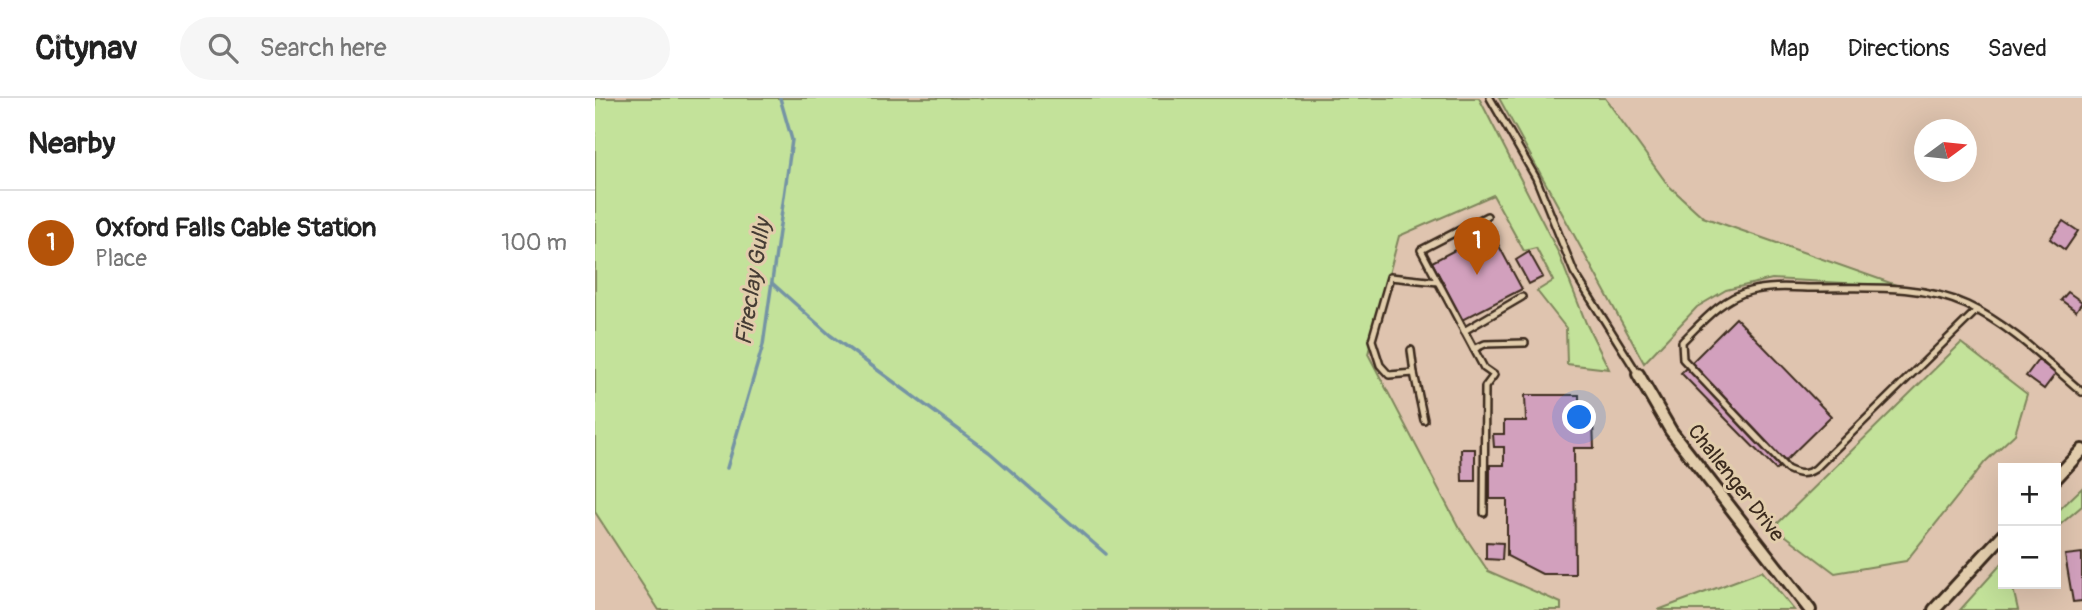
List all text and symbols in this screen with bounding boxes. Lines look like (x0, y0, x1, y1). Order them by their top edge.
search box (180, 17, 670, 80)
text: Citynav (35, 28, 138, 69)
icon: search (204, 29, 242, 67)
text: Search here (260, 32, 386, 64)
text: Map (1770, 34, 1810, 63)
text: Directions (1848, 34, 1949, 63)
text: Saved (1987, 34, 2047, 63)
north arrow (1914, 119, 1977, 182)
text: Nearby (28, 125, 115, 162)
text: Oxford Falls Cable Station (95, 212, 376, 244)
water label: Fireclay Gully (729, 214, 778, 347)
pin: 1 (1454, 217, 1500, 275)
text: 1 (47, 228, 56, 257)
text: 100 m (501, 228, 567, 257)
text: Place (95, 244, 147, 273)
your location (1562, 400, 1596, 434)
street label: Challenger Drive (1682, 419, 1791, 548)
map controls (1998, 463, 2061, 589)
button: + (1998, 463, 2061, 526)
button: − (1998, 526, 2061, 589)

